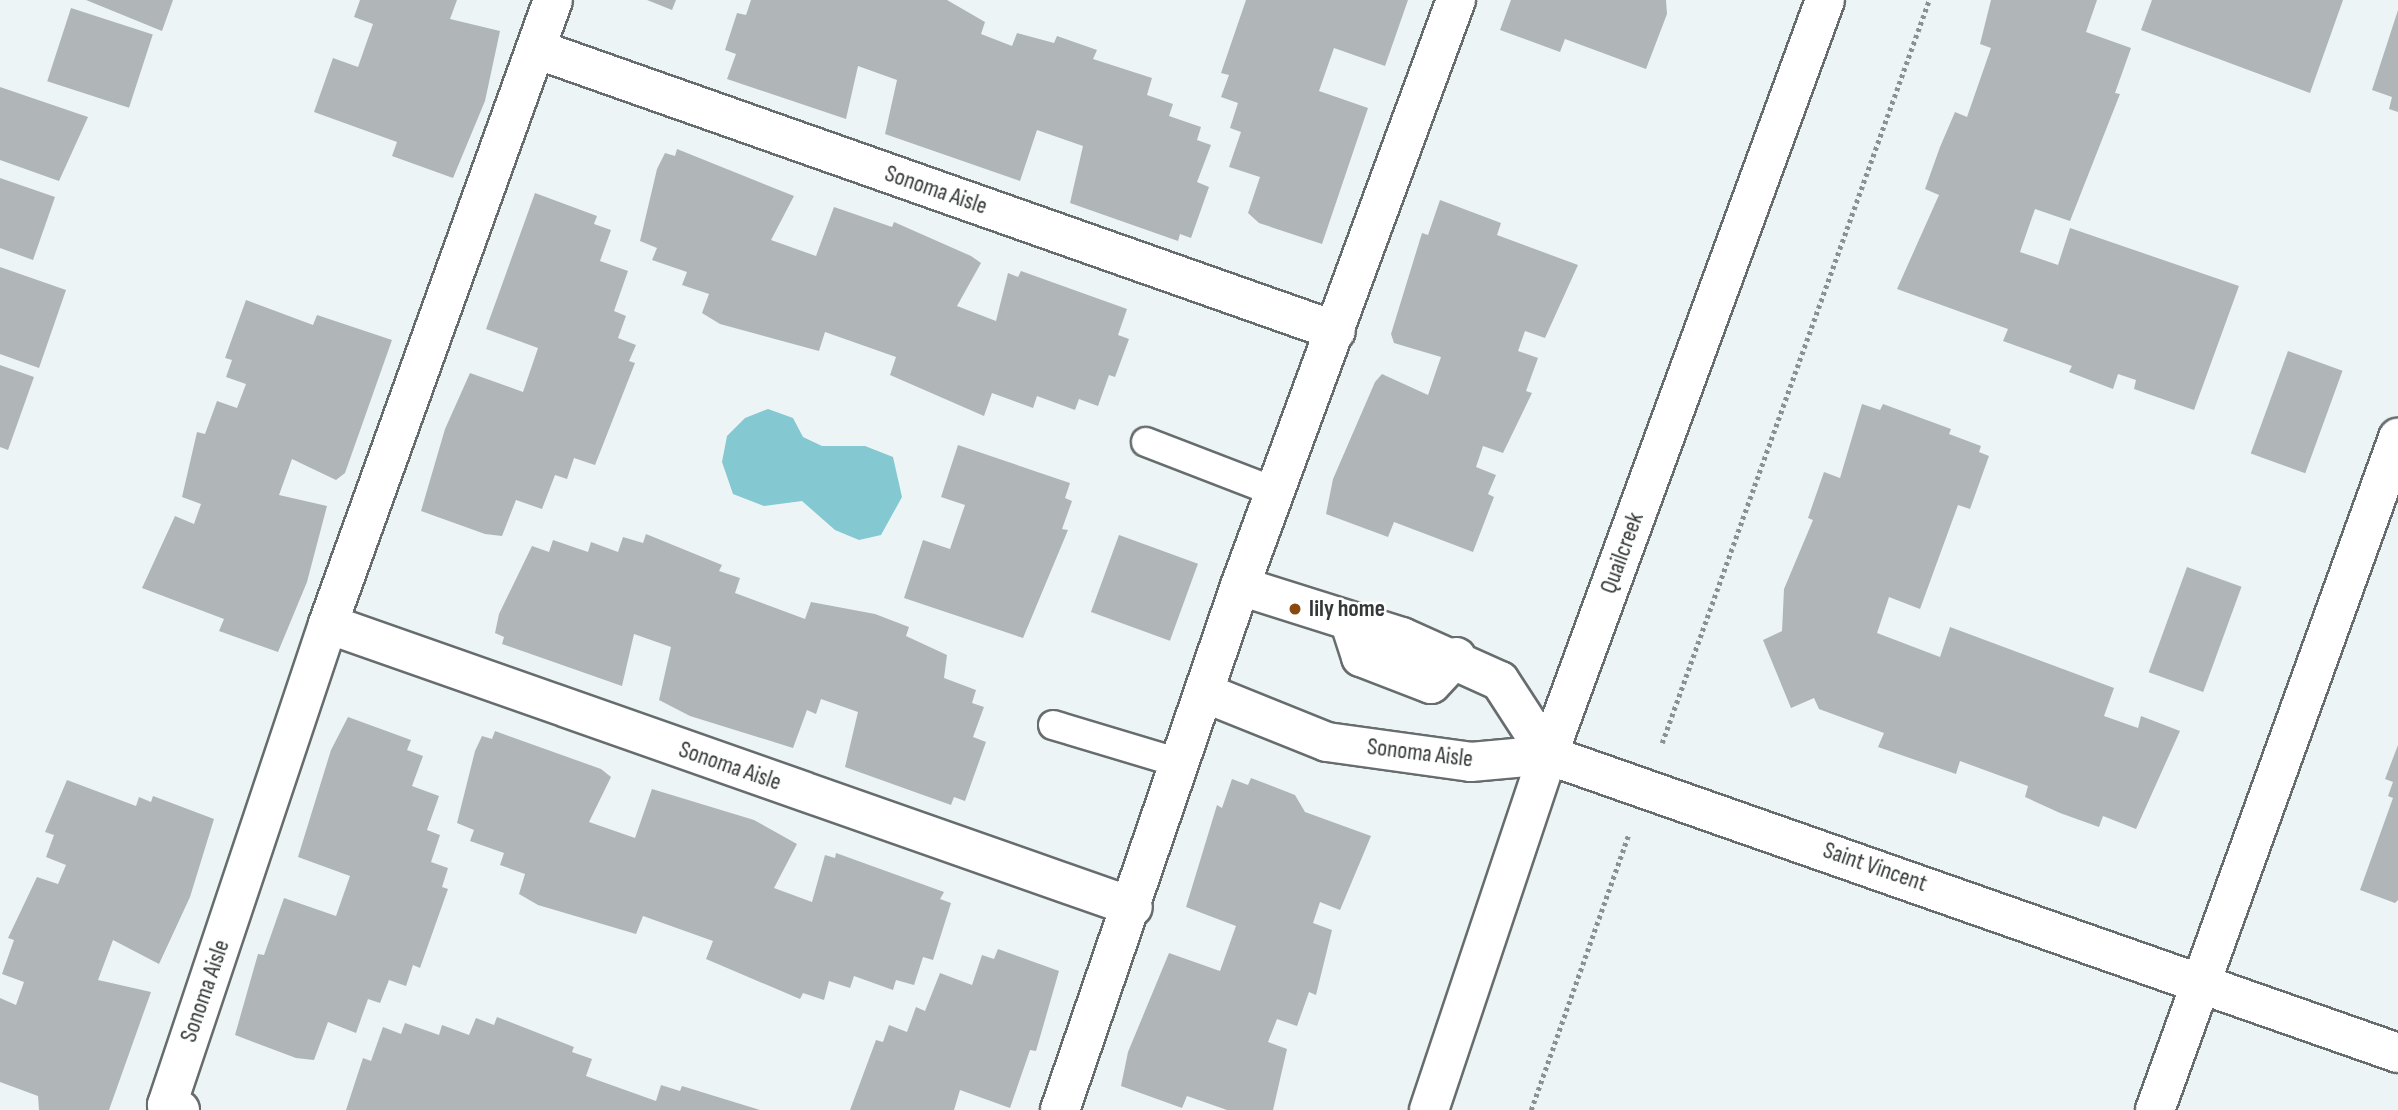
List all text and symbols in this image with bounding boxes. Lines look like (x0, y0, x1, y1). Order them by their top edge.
street label: Sonoma Aisle (881, 159, 991, 221)
street label: Quailcreek (1594, 508, 1650, 598)
place label: lily home (1309, 595, 1385, 623)
marker: lily home (1287, 601, 1303, 617)
street label: Sonoma Aisle (1365, 732, 1475, 774)
street label: Sonoma Aisle (675, 735, 785, 797)
street label: Saint Vincent (1819, 836, 1931, 898)
street label: Sonoma Aisle (174, 936, 236, 1046)

